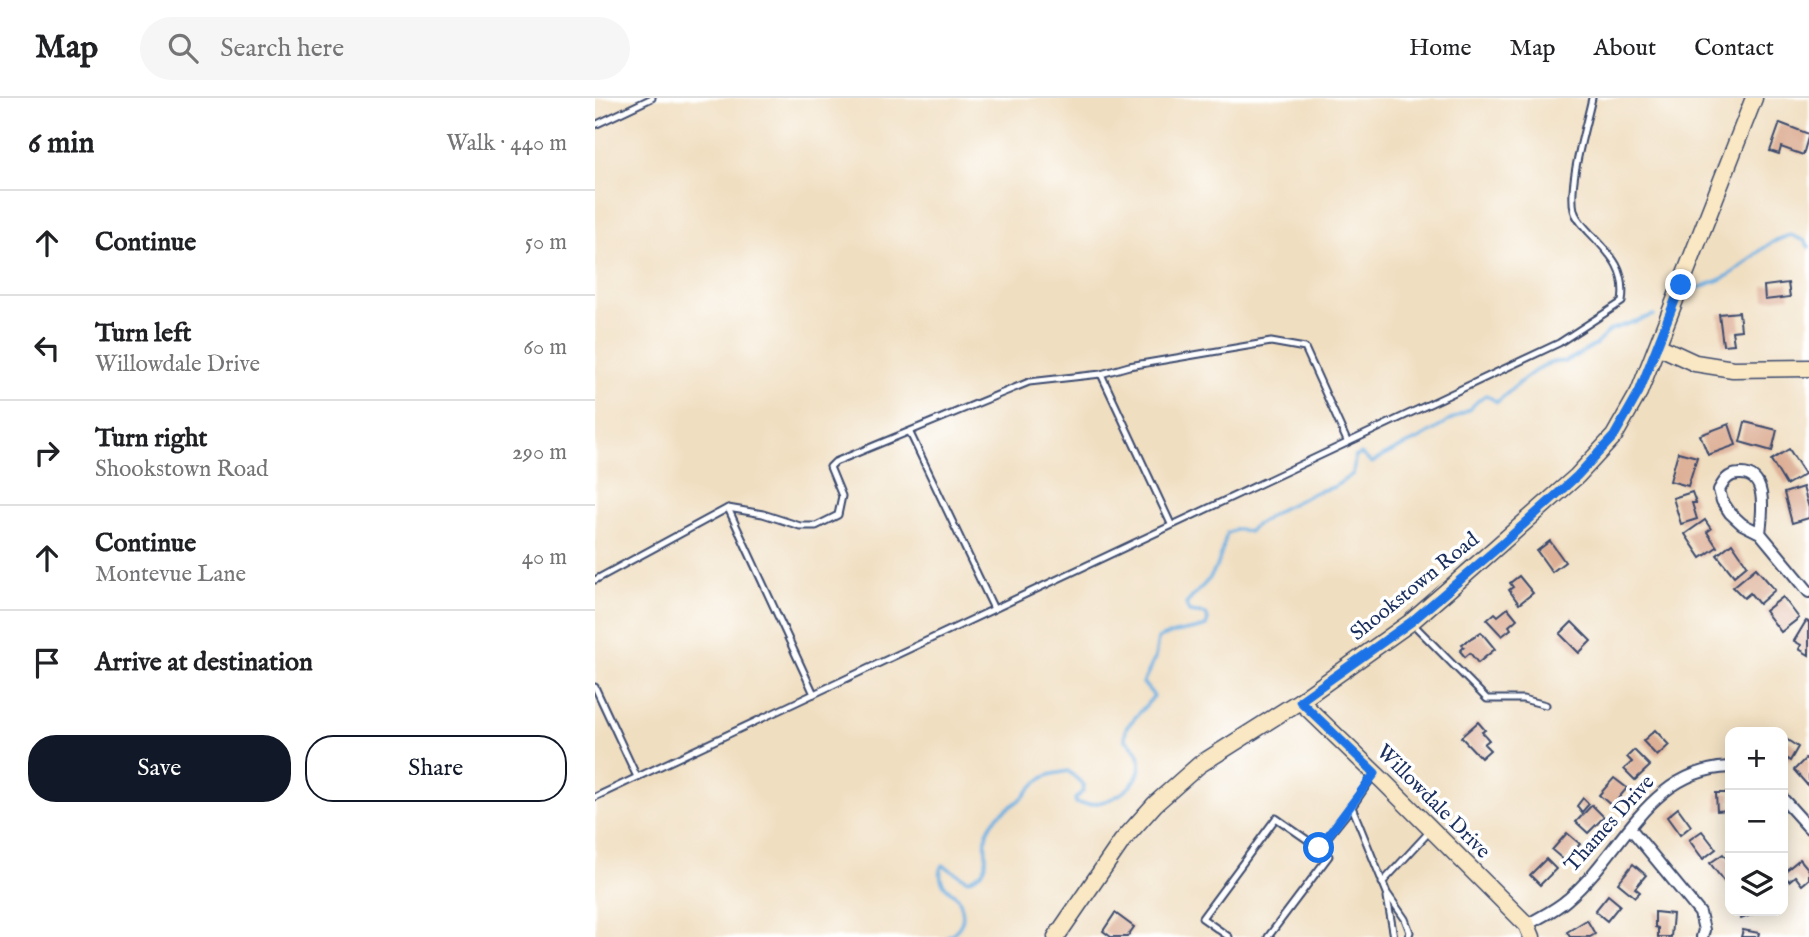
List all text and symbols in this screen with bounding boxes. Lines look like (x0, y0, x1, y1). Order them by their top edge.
search box (140, 17, 630, 80)
text: Map (35, 27, 98, 69)
icon: search (164, 29, 202, 67)
text: Search here (220, 32, 344, 65)
text: Home (1409, 33, 1472, 64)
text: Map (1510, 33, 1556, 64)
text: About (1594, 33, 1656, 64)
text: Contact (1694, 33, 1774, 64)
text: 6 min (28, 125, 94, 163)
text: Walk · 440 m (446, 129, 567, 158)
icon: ahead (28, 224, 66, 262)
text: Continue (95, 226, 196, 259)
text: 50 m (525, 228, 567, 257)
route end (1665, 269, 1696, 300)
text: Turn left (95, 317, 192, 350)
icon: left (28, 329, 66, 367)
text: 60 m (523, 333, 567, 362)
text: Willowdale Drive (95, 350, 260, 379)
text: Turn right (95, 422, 208, 455)
icon: right (28, 434, 66, 472)
text: 290 m (512, 438, 567, 467)
text: Shookstown Road (95, 455, 268, 484)
street label: Shookstown Road (1345, 526, 1486, 647)
text: Continue (95, 527, 196, 560)
icon: ahead (28, 539, 66, 577)
text: 40 m (522, 543, 567, 572)
text: Montevue Lane (95, 560, 246, 589)
icon: arrive (28, 644, 66, 682)
text: Arrive at destination (95, 646, 313, 679)
map controls (1725, 727, 1788, 916)
button: + (1725, 727, 1788, 790)
button: Save (28, 735, 291, 802)
button: Share (305, 735, 567, 802)
street label: Willowdale Drive (1370, 739, 1496, 865)
street label: Thames Drive (1559, 769, 1661, 878)
button: − (1725, 790, 1788, 853)
route start (1303, 832, 1334, 863)
button: layers (1725, 853, 1788, 916)

